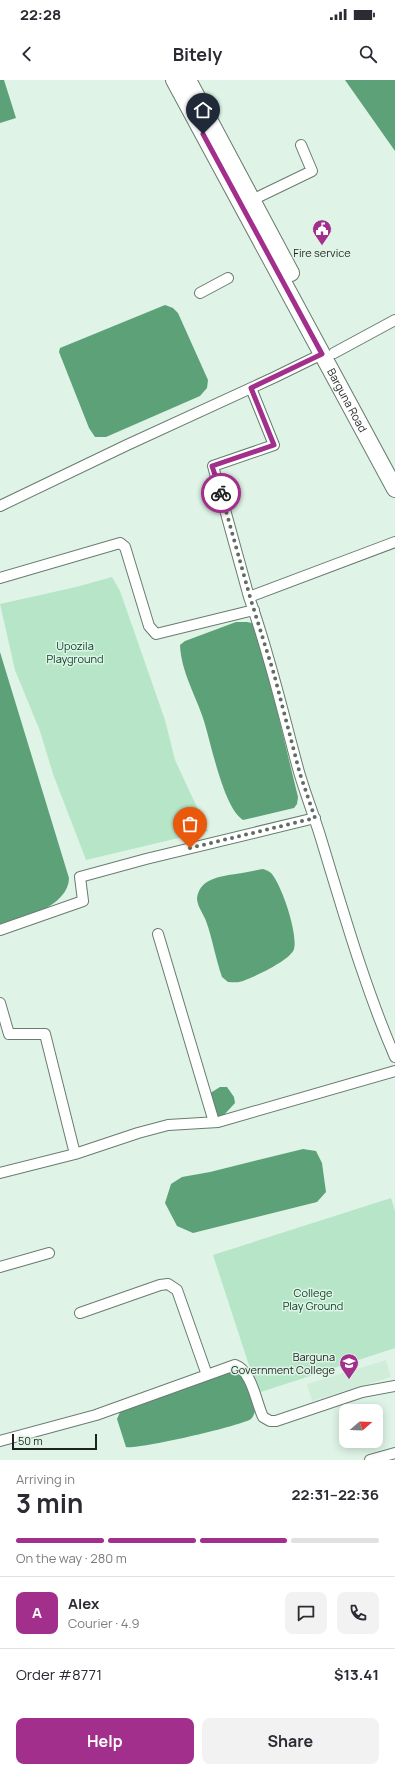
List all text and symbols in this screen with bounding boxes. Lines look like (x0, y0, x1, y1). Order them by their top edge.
text: 22:28 (20, 4, 61, 25)
text: Bitely (173, 42, 222, 66)
icon: back (16, 43, 38, 65)
icon: search (357, 43, 379, 65)
pin (186, 93, 220, 134)
icon: home (192, 99, 214, 121)
public building icon: Fire service (311, 218, 333, 246)
place label: Fire service (293, 245, 351, 260)
street label: Barguna Road (324, 365, 371, 435)
courier (201, 473, 241, 513)
icon: bike (210, 482, 232, 504)
park label: Upozila Playground (46, 638, 104, 666)
pin (173, 807, 207, 848)
icon: bag (179, 813, 201, 835)
park label: College Play Ground (283, 1285, 343, 1313)
place label: Barguna Government College (231, 1349, 336, 1377)
school or university icon: Barguna Government College (338, 1352, 360, 1380)
north arrow (339, 1404, 383, 1448)
map controls (339, 1404, 383, 1448)
scale bar (12, 1432, 97, 1451)
text: 50 m (18, 1433, 43, 1448)
text: Arriving in (16, 1470, 75, 1488)
text: 22:31–22:36 (292, 1484, 379, 1505)
text: 3 min (16, 1485, 83, 1521)
text: On the way · 280 m (16, 1549, 127, 1567)
button: chat (285, 1592, 327, 1634)
button: phone (337, 1592, 379, 1634)
text: Alex (68, 1593, 99, 1614)
text: A (32, 1602, 42, 1623)
text: Courier · 4.9 (68, 1614, 140, 1632)
text: Order #8771 (16, 1664, 102, 1685)
text: $13.41 (334, 1664, 379, 1685)
button: Help (16, 1718, 194, 1764)
button: Share (202, 1718, 379, 1764)

